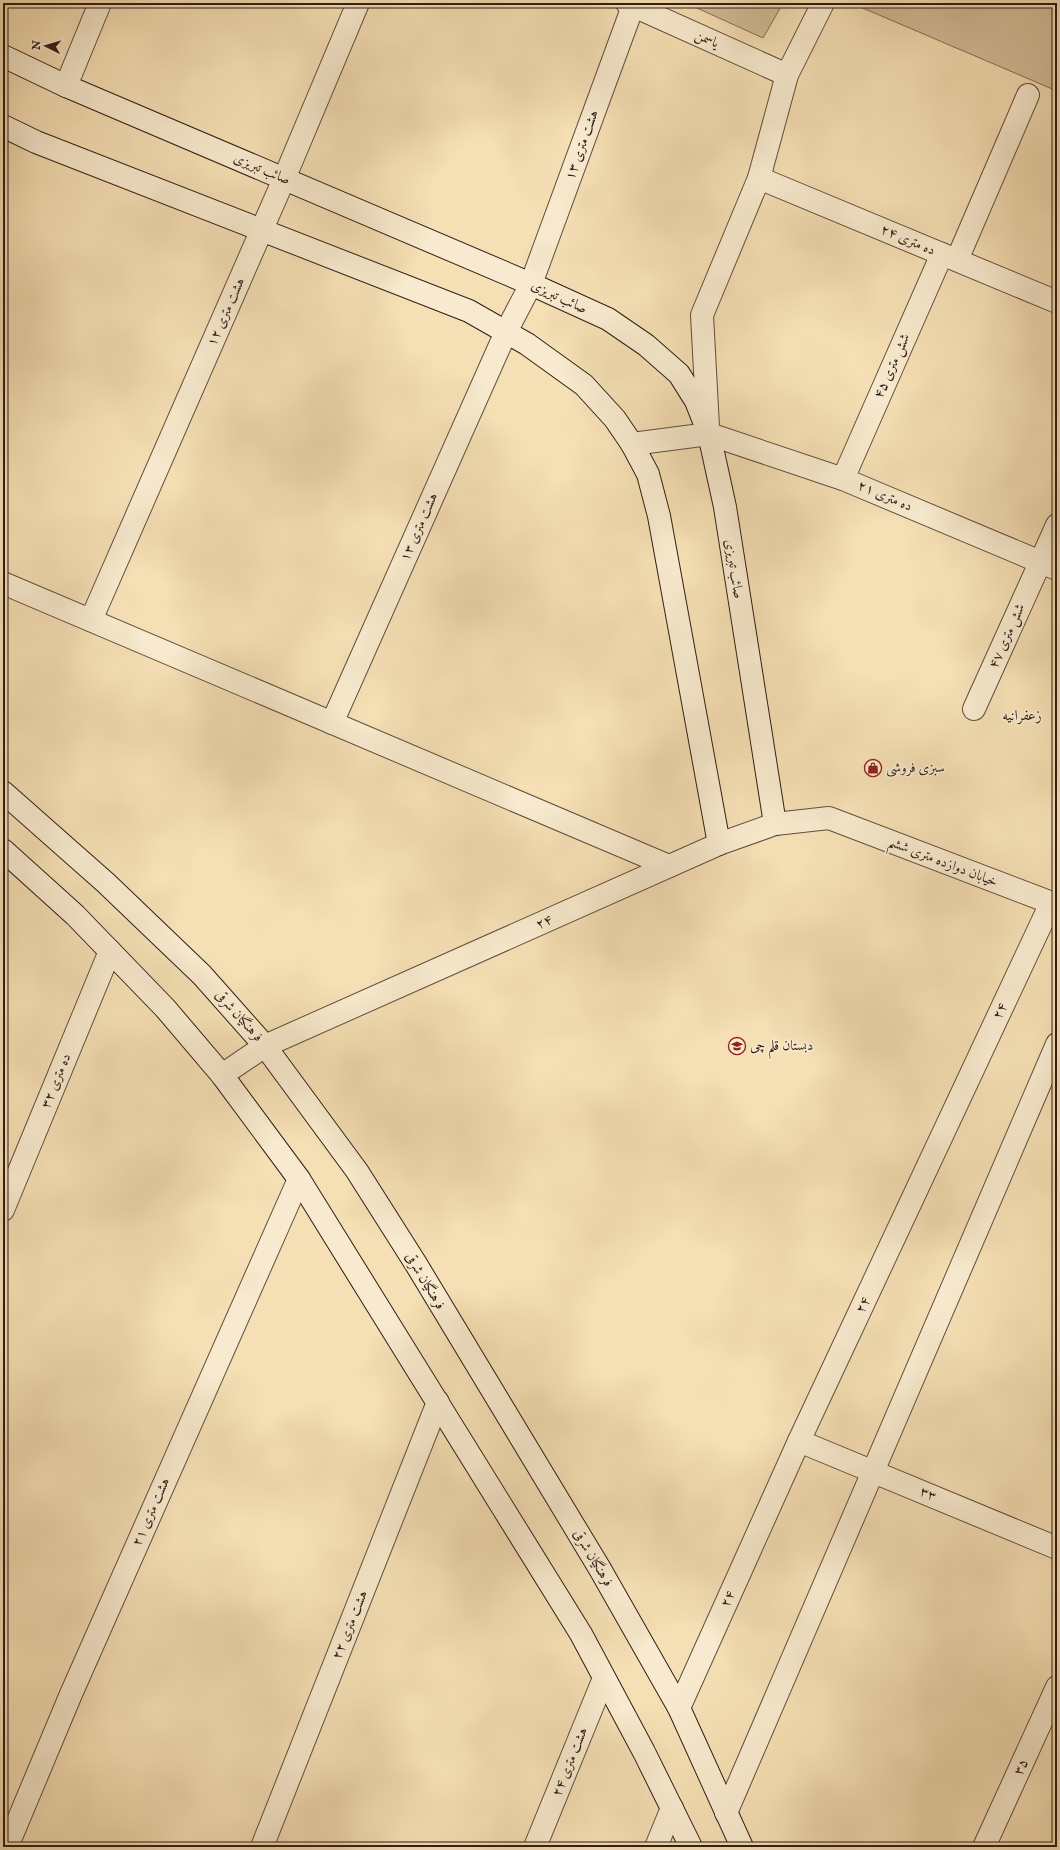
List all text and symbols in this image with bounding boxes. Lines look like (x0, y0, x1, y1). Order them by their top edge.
north arrow (26, 26, 66, 66)
street label: یاسمن (692, 26, 723, 53)
text: N (30, 39, 44, 52)
street label: هشت متری ۱۳ (561, 108, 603, 182)
street label: صائب تبریزی (231, 149, 293, 189)
street label: ده متری ۲۴ (878, 220, 938, 260)
street label: هشت متری ۱۲ (203, 275, 249, 349)
street label: صائب تبریزی (528, 276, 590, 318)
street label: شش متری ۴۵ (870, 331, 914, 401)
street label: ده متری ۲۱ (855, 476, 915, 516)
street label: هشت متری ۱۳ (396, 490, 442, 564)
street label: صائب تبریزی (720, 538, 748, 600)
street label: شش متری ۴۷ (985, 601, 1029, 671)
district label: زعفرانیه (1002, 706, 1042, 725)
shop icon: سبزی فروشی (863, 758, 883, 778)
place label: سبزی فروشی (886, 759, 945, 777)
street label: خیابان دوازده متری ششم (884, 833, 1000, 895)
street label: ۲۴ (533, 910, 555, 934)
street label: فرهنگیان شرقی (211, 986, 267, 1046)
street label: ۲۴ (988, 1000, 1012, 1022)
school or university icon: دبستان قلم چی (727, 1036, 747, 1056)
place label: دبستان قلم چی (750, 1037, 813, 1060)
street label: ده متری ۳۲ (37, 1051, 75, 1111)
street label: فرهنگیان شرقی (401, 1249, 449, 1313)
street label: ۲۴ (851, 1294, 875, 1316)
street label: هشت متری ۲۱ (128, 1475, 174, 1549)
street label: ۳۳ (917, 1483, 939, 1505)
street label: فرهنگیان شرقی (569, 1526, 617, 1590)
street label: هشت متری ۲۲ (328, 1588, 372, 1662)
street label: ۲۴ (716, 1588, 740, 1610)
street label: هشت متری ۲۴ (548, 1725, 592, 1799)
street label: ۳۵ (1009, 1756, 1033, 1778)

